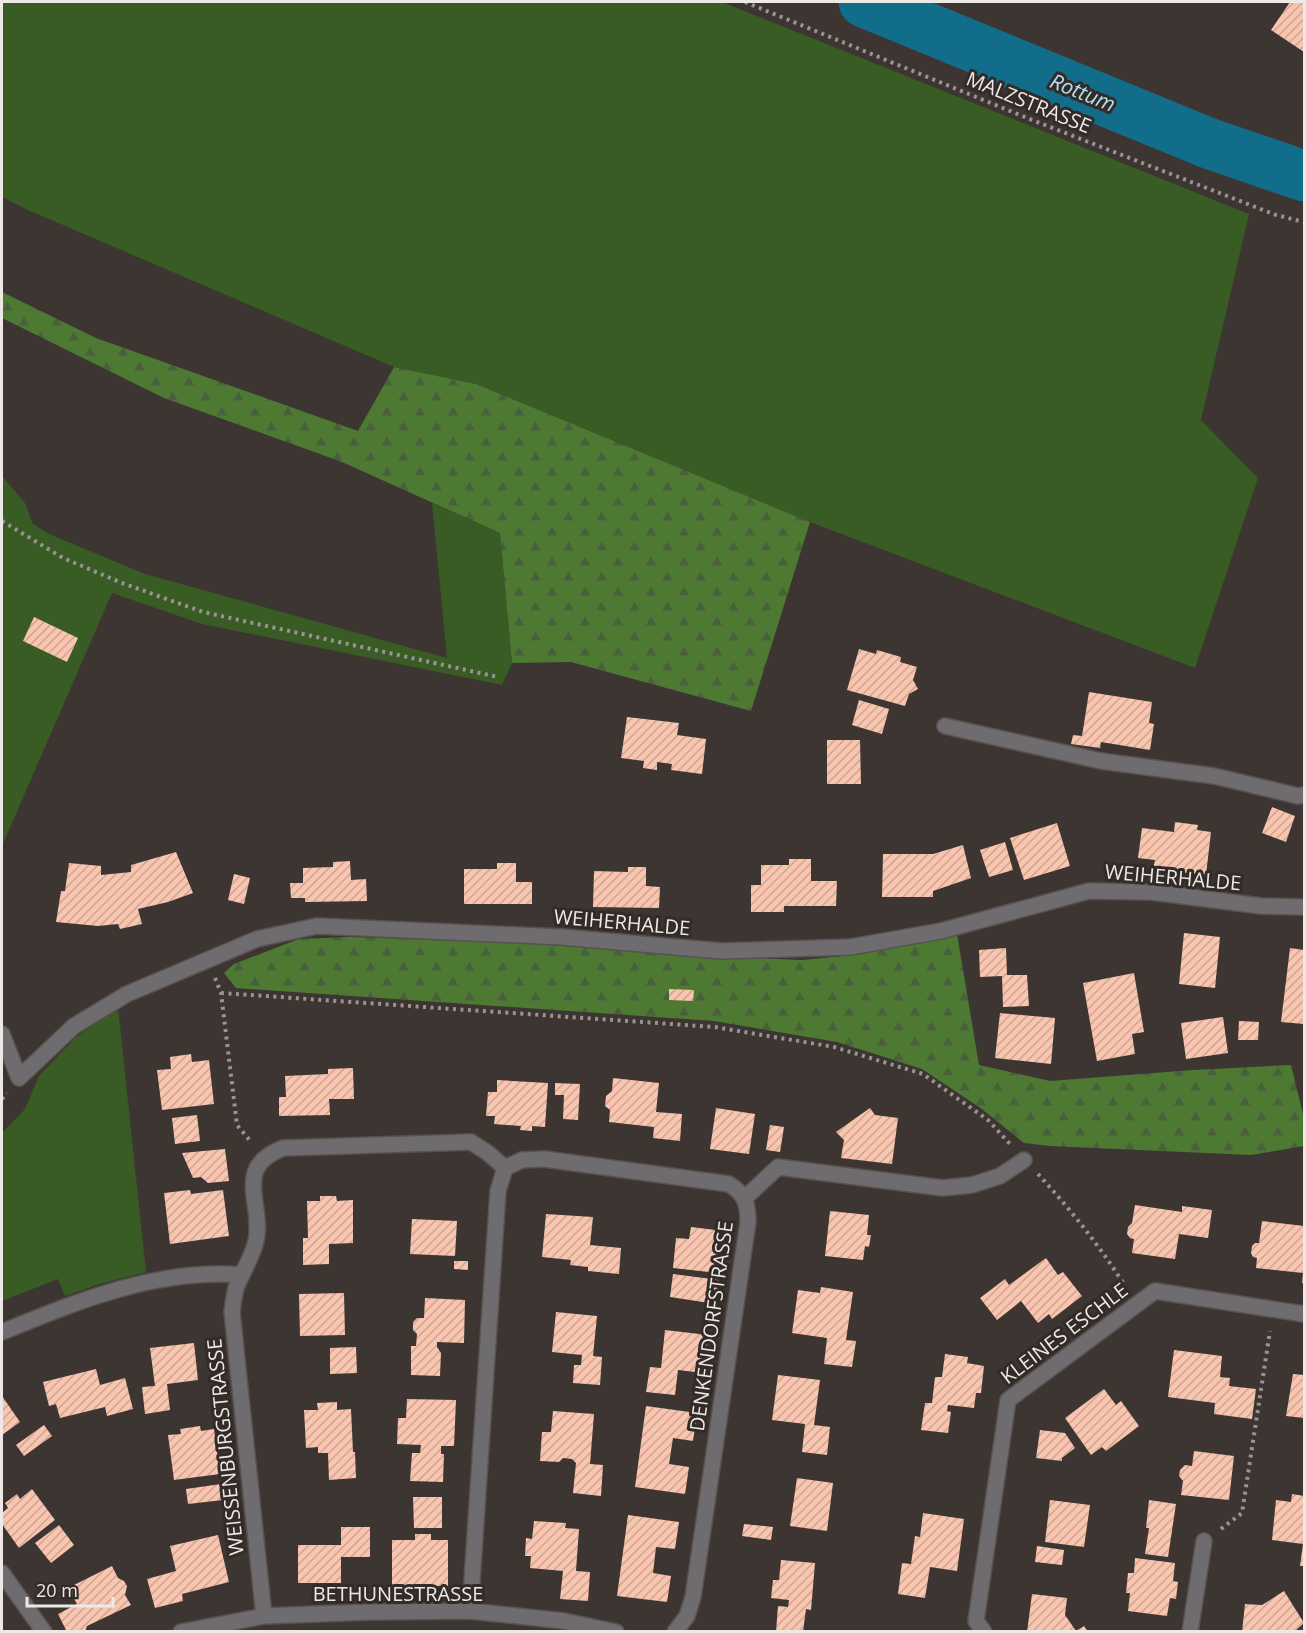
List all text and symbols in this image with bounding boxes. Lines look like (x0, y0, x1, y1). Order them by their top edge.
street label: MALZSTRASSE (962, 65, 1096, 139)
water label: Rottum (1046, 66, 1120, 118)
street label: WEIHERHALDE (1104, 858, 1242, 896)
street label: WEIHERHALDE (553, 903, 691, 941)
street label: DENKENDORFSTRASSE (683, 1219, 739, 1433)
street label: KLEINES ESCHLE (995, 1276, 1133, 1390)
street label: WEISSENBURGSTRASSE (200, 1337, 250, 1557)
scale bar (27, 1570, 112, 1608)
text: 20 m (36, 1578, 78, 1602)
street label: BETHUNESTRASSE (313, 1580, 483, 1607)

